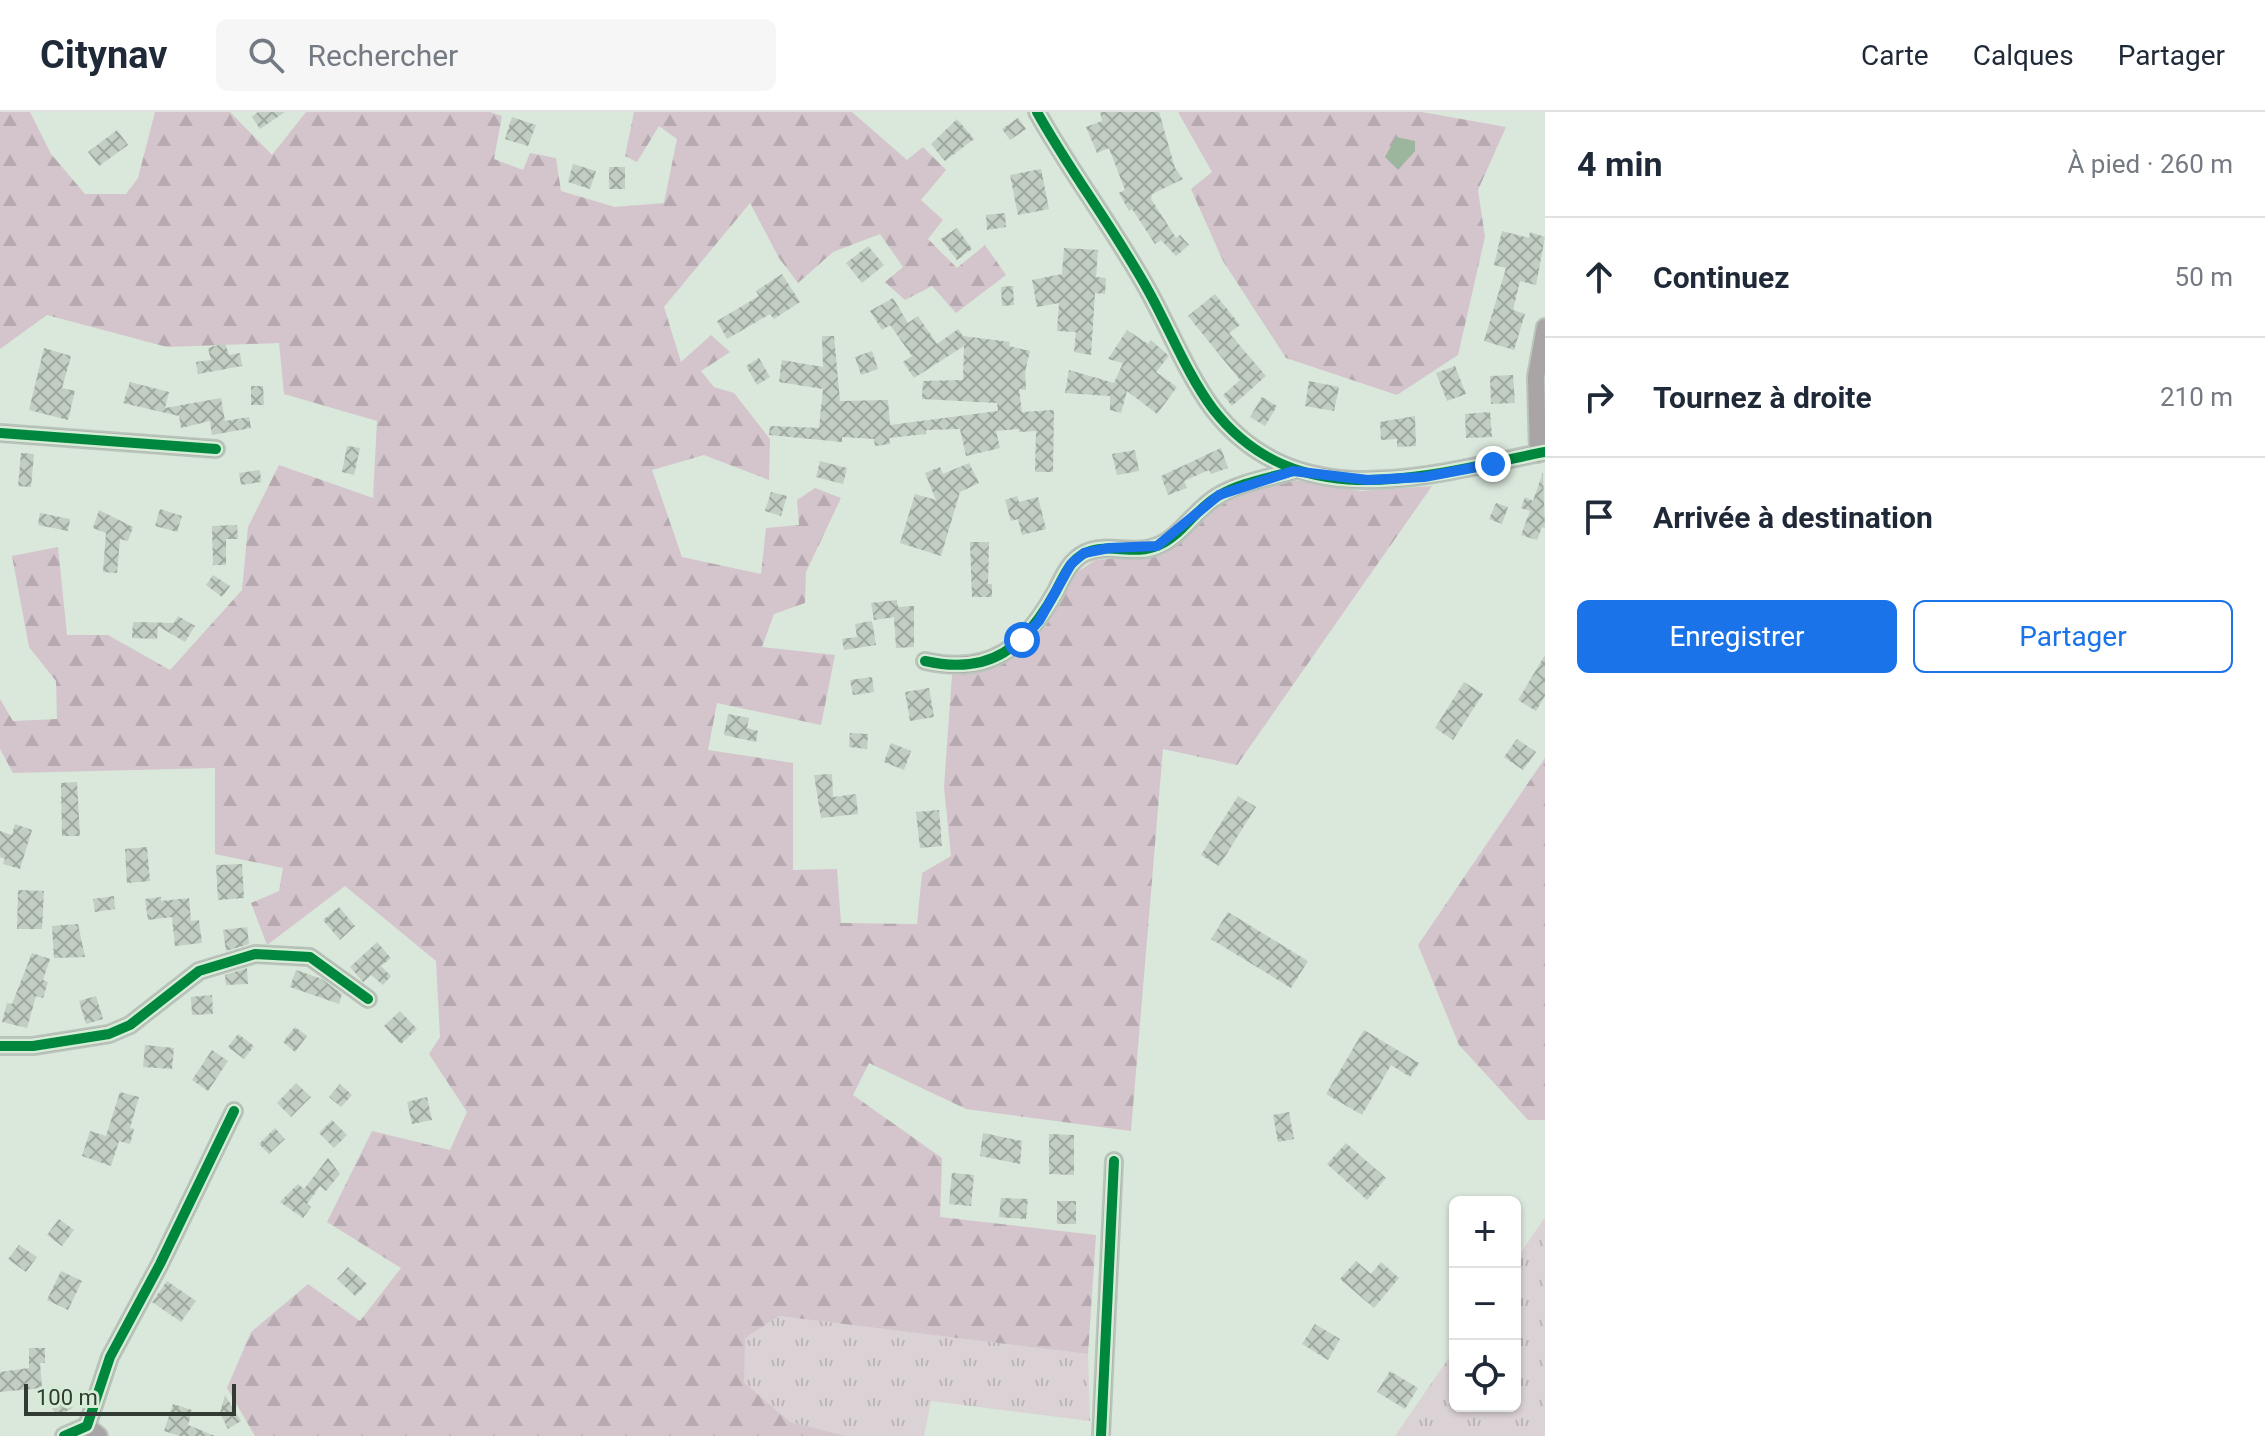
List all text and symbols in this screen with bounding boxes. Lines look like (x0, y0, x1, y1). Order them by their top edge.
search box (216, 19, 776, 91)
text: Citynav (40, 33, 168, 77)
icon: search (244, 33, 288, 77)
text: Rechercher (308, 38, 458, 73)
text: Carte (1861, 39, 1929, 72)
text: Calques (1973, 39, 2074, 72)
text: Partager (2118, 39, 2225, 72)
text: 4 min (1577, 144, 1662, 184)
text: À pied · 260 m (2067, 149, 2233, 179)
icon: ahead (1577, 255, 1621, 299)
text: Continuez (1653, 260, 1790, 295)
text: 50 m (2175, 262, 2233, 292)
icon: right (1577, 375, 1621, 419)
text: Tournez à droite (1653, 380, 1872, 415)
text: 210 m (2160, 382, 2233, 412)
route end (1475, 446, 1511, 482)
icon: arrive (1577, 495, 1621, 539)
text: Arrivée à destination (1653, 500, 1933, 535)
button: Enregistrer (1577, 600, 1897, 673)
button: Partager (1913, 600, 2233, 673)
route start (1004, 622, 1040, 658)
map controls (1449, 1196, 1521, 1412)
button: + (1449, 1196, 1521, 1268)
button: − (1449, 1268, 1521, 1340)
button: locate (1449, 1340, 1521, 1412)
scale bar (24, 1380, 236, 1416)
text: 100 m (36, 1385, 98, 1410)

